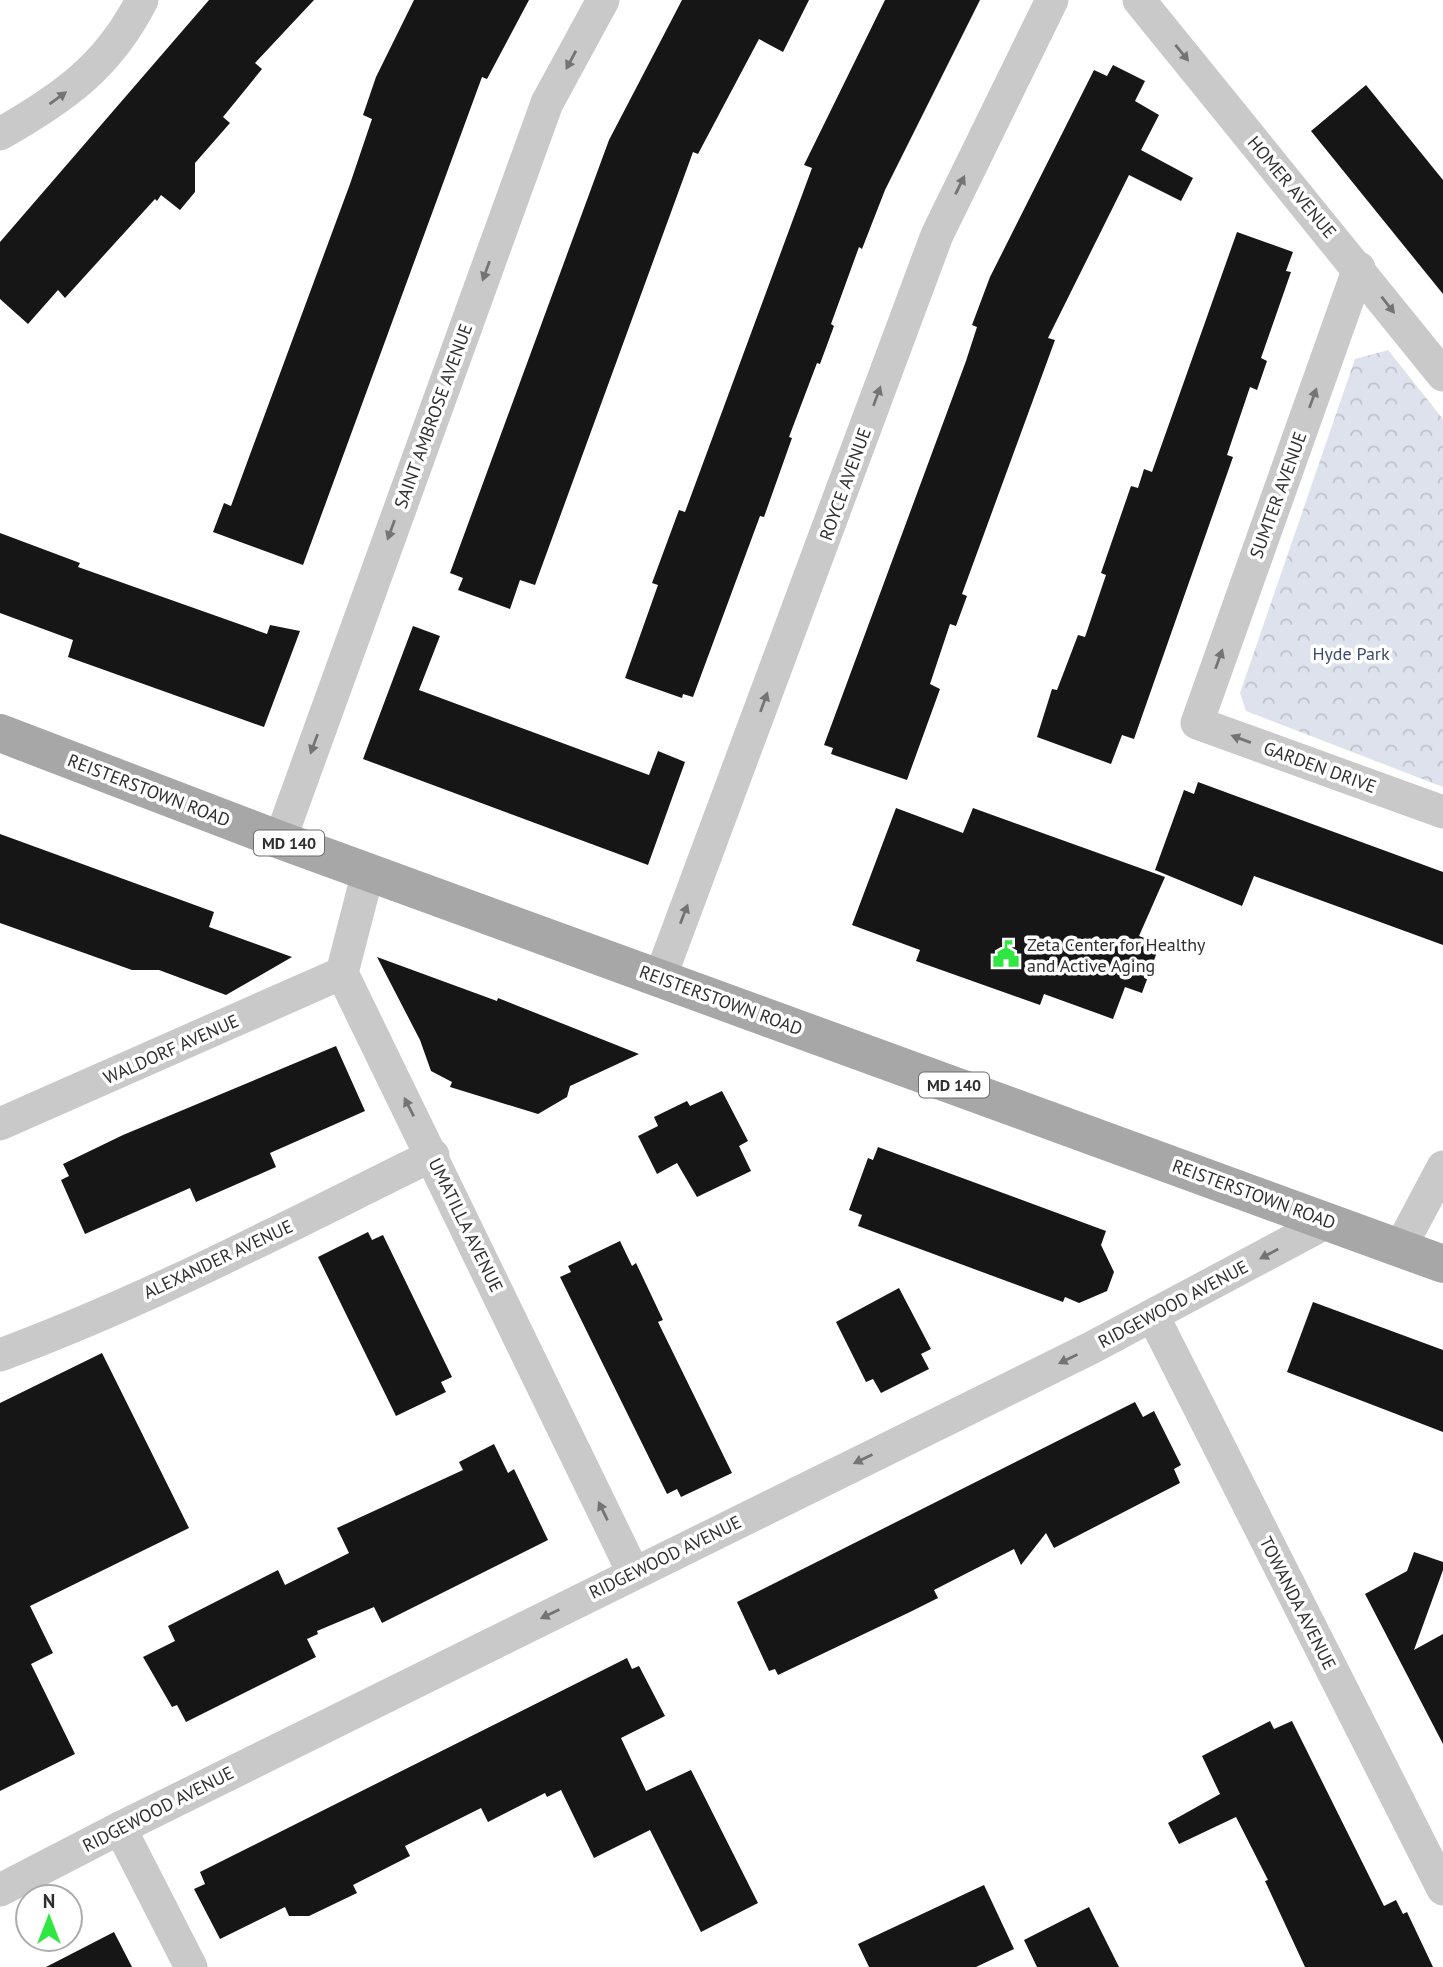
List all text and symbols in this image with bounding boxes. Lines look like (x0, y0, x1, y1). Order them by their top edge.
one-way arrow (1175, 44, 1190, 62)
one-way arrow (565, 50, 576, 70)
one-way arrow (49, 91, 67, 105)
street label: HOMER AVENUE (1243, 131, 1341, 243)
one-way arrow (955, 174, 966, 195)
one-way arrow (480, 260, 491, 281)
one-way arrow (1381, 296, 1396, 314)
street label: SAINT AMBROSE AVENUE (389, 320, 477, 512)
one-way arrow (872, 386, 883, 407)
one-way arrow (1307, 388, 1318, 409)
street label: ROYCE AVENUE (814, 425, 876, 543)
street label: SUMTER AVENUE (1244, 428, 1312, 562)
one-way arrow (385, 520, 396, 541)
park label: Hyde Park (1312, 642, 1390, 665)
one-way arrow (1214, 648, 1225, 669)
one-way arrow (759, 691, 770, 712)
one-way arrow (1230, 733, 1251, 744)
one-way arrow (308, 734, 319, 755)
street label: GARDEN DRIVE (1261, 736, 1379, 798)
street label: REISTERSTOWN ROAD (65, 748, 233, 832)
road number: MD 140 (254, 830, 324, 856)
one-way arrow (679, 904, 690, 925)
place label: Zeta Center for Healthy and Active Aging (1027, 933, 1206, 977)
public building icon: Zeta Center for Healthy and Active Aging (991, 939, 1021, 969)
street label: REISTERSTOWN ROAD (636, 960, 806, 1040)
street label: WALDORF AVENUE (100, 1009, 242, 1089)
road number: MD 140 (919, 1072, 989, 1098)
one-way arrow (403, 1097, 414, 1117)
street label: UMATILLA AVENUE (424, 1154, 508, 1296)
street label: REISTERSTOWN ROAD (1169, 1154, 1339, 1234)
street label: ALEXANDER AVENUE (140, 1214, 296, 1304)
one-way arrow (1259, 1247, 1279, 1259)
street label: RIDGEWOOD AVENUE (1094, 1255, 1252, 1353)
one-way arrow (1058, 1353, 1078, 1365)
one-way arrow (853, 1454, 873, 1465)
one-way arrow (598, 1501, 609, 1521)
street label: RIDGEWOOD AVENUE (585, 1510, 745, 1604)
street label: TOWANDA AVENUE (1254, 1532, 1342, 1674)
one-way arrow (539, 1607, 559, 1619)
street label: RIDGEWOOD AVENUE (79, 1761, 237, 1857)
north arrow (14, 1883, 84, 1953)
text: N (43, 1889, 55, 1913)

